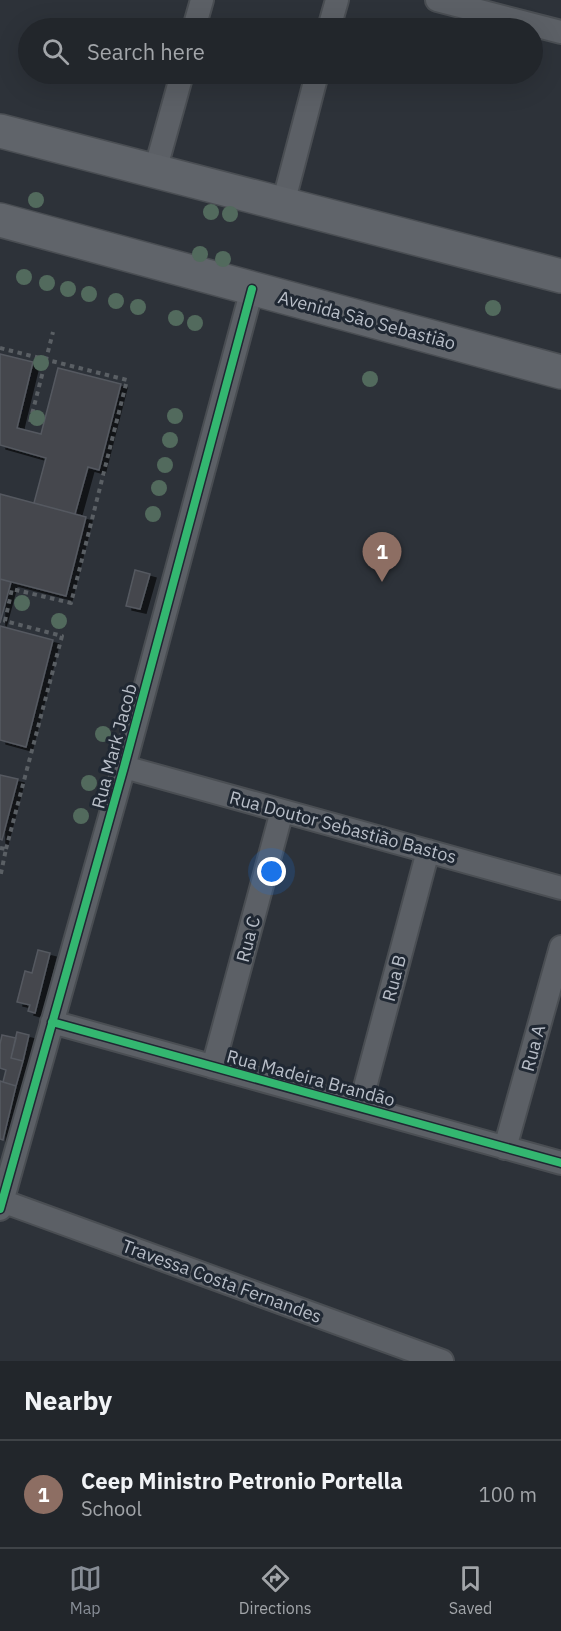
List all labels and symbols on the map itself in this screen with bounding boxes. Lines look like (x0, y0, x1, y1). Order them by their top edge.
street label: Avenida São Sebastião (276, 285, 458, 355)
pin: 1 (362, 532, 401, 582)
street label: Rua Mark Jacob (86, 681, 142, 811)
street label: Rua Doutor Sebastião Bastos (227, 786, 459, 868)
your location (257, 857, 286, 886)
street label: Rua C (231, 913, 265, 965)
street label: Rua B (377, 952, 411, 1004)
street label: Rua A (516, 1022, 550, 1074)
street label: Rua Madeira Brandão (224, 1044, 398, 1112)
street label: Travessa Costa Fernandes (119, 1234, 325, 1328)

